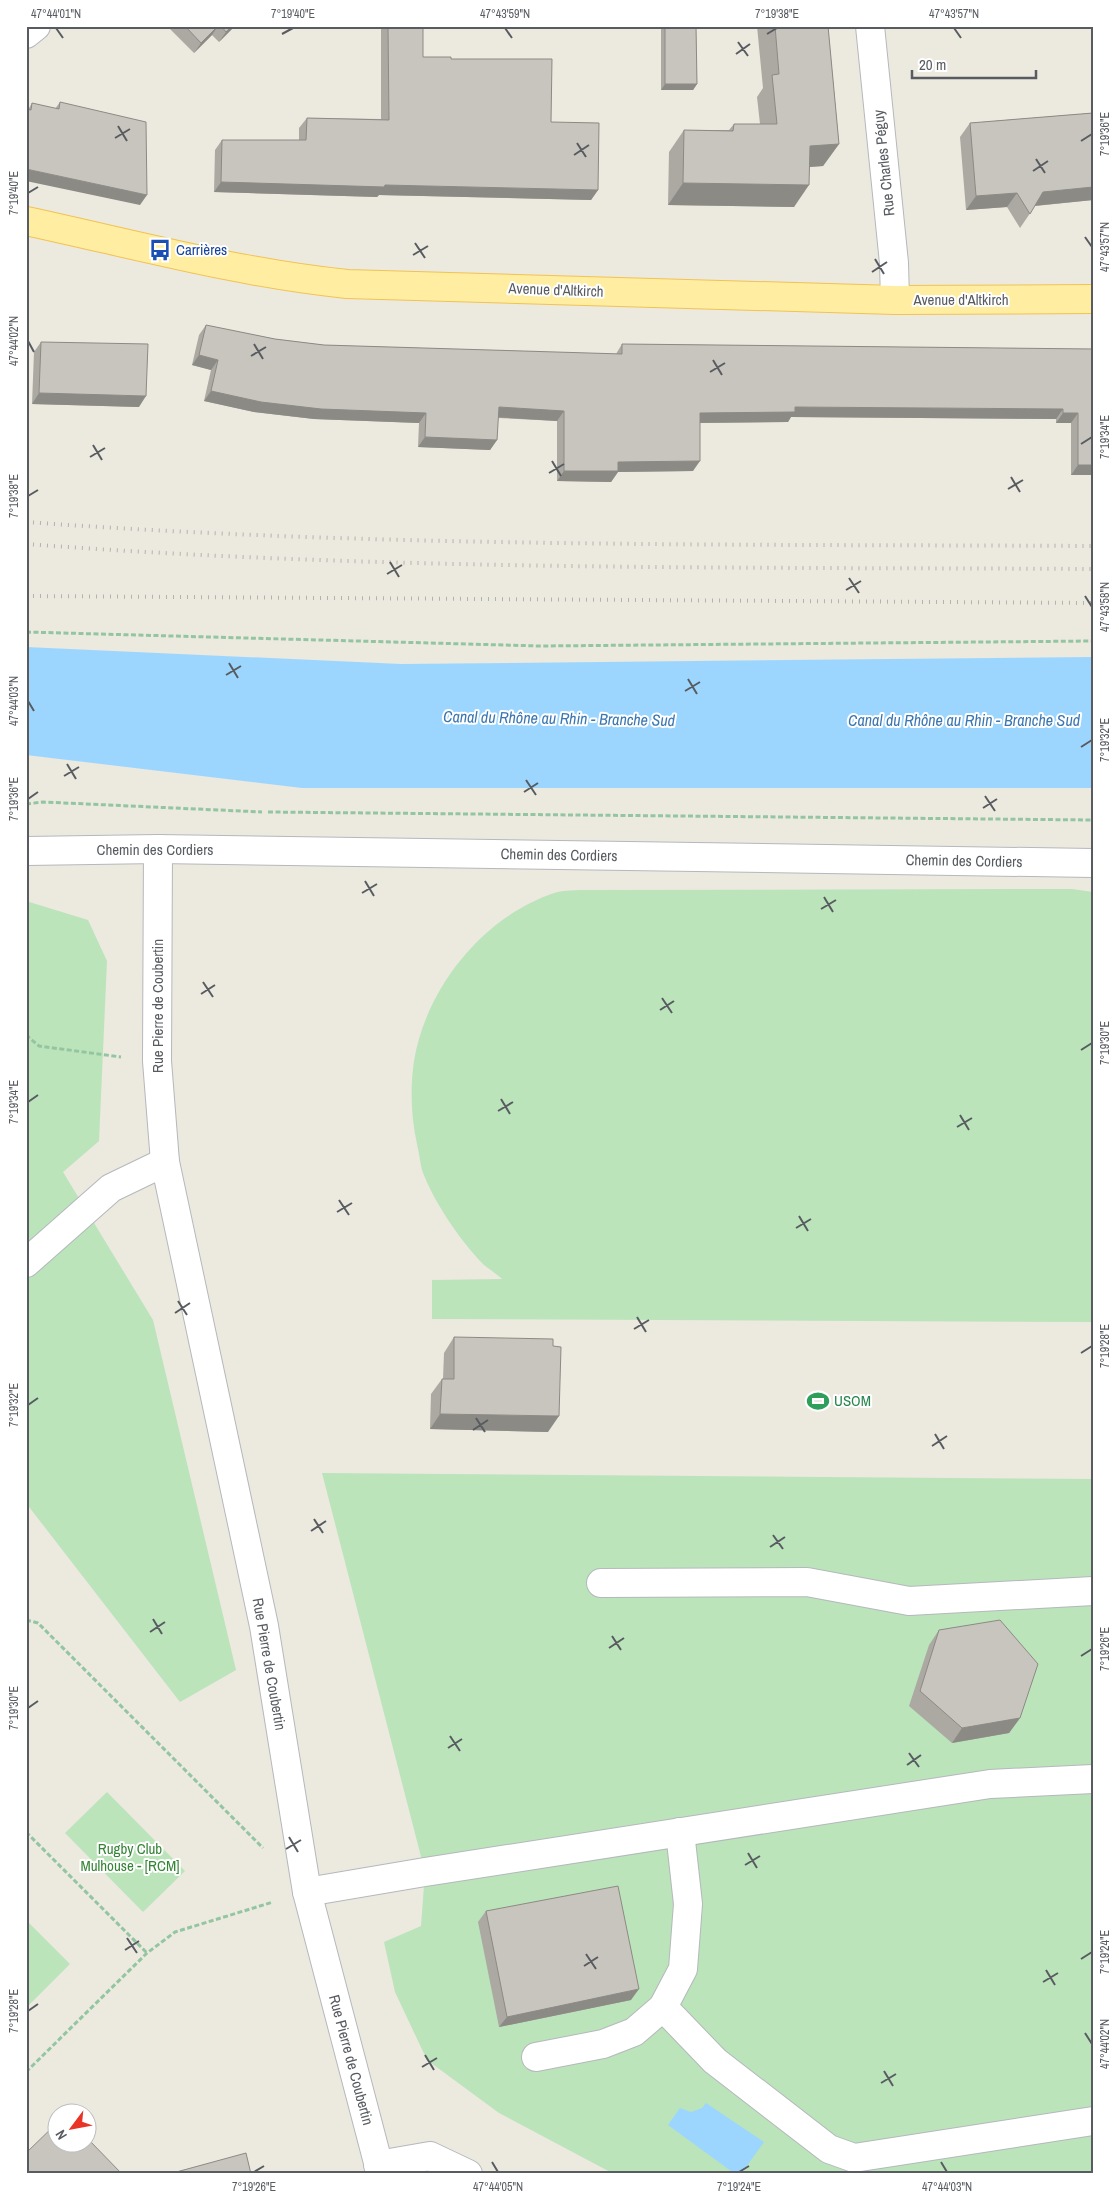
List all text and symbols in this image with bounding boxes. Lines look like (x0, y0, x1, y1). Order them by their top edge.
text: 47°44'01"N (31, 6, 81, 22)
text: 7°19'40"E (271, 6, 315, 22)
text: 47°43'59"N (480, 6, 530, 22)
text: 7°19'38"E (755, 6, 799, 22)
text: 47°43'57"N (929, 6, 979, 22)
scale bar (912, 48, 1035, 80)
text: 20 m (919, 54, 946, 75)
street label: Rue Charles Péguy (867, 108, 900, 217)
text: 7°19'36"E (1097, 112, 1113, 156)
text: 7°19'40"E (6, 171, 22, 215)
text: 47°43'57"N (1097, 222, 1113, 272)
bus stop icon: Carrières (147, 237, 173, 263)
place label: Carrières (176, 239, 227, 260)
street label: Avenue d'Altkirch (507, 277, 604, 302)
street label: Avenue d'Altkirch (912, 289, 1009, 310)
text: 47°44'02"N (6, 316, 22, 366)
text: 7°19'34"E (1097, 415, 1113, 459)
text: 7°19'38"E (6, 474, 22, 518)
text: 47°43'58"N (1097, 582, 1113, 632)
text: 47°44'03"N (6, 676, 22, 726)
water label: Canal du Rhône au Rhin - Branche Sud (443, 705, 676, 731)
water label: Canal du Rhône au Rhin - Branche Sud (848, 709, 1081, 731)
text: 7°19'32"E (1097, 718, 1113, 762)
text: 7°19'36"E (6, 777, 22, 821)
street label: Chemin des Cordiers (97, 839, 213, 860)
street label: Chemin des Cordiers (500, 843, 618, 866)
street label: Chemin des Cordiers (905, 849, 1023, 872)
street label: Rue Pierre de Coubertin (147, 939, 168, 1073)
text: 7°19'30"E (1097, 1021, 1113, 1065)
text: 7°19'34"E (6, 1080, 22, 1124)
text: 7°19'28"E (1097, 1324, 1113, 1368)
text: 7°19'32"E (6, 1383, 22, 1427)
sports icon: USOM (805, 1388, 831, 1414)
place label: USOM (834, 1390, 871, 1411)
street label: Rue Pierre de Coubertin (248, 1596, 291, 1732)
text: 7°19'26"E (1097, 1627, 1113, 1671)
text: 7°19'30"E (6, 1686, 22, 1730)
park label: Rugby Club Mulhouse - [RCM] (80, 1838, 180, 1876)
text: 7°19'24"E (1097, 1930, 1113, 1974)
text: 7°19'28"E (6, 1989, 22, 2033)
street label: Rue Pierre de Coubertin (324, 1992, 379, 2127)
text: 47°44'02"N (1097, 2019, 1113, 2069)
north arrow (48, 2102, 98, 2152)
text: N (51, 2127, 71, 2143)
text: 7°19'26"E (232, 2179, 276, 2195)
text: 47°44'05"N (473, 2179, 523, 2195)
text: 7°19'24"E (717, 2179, 761, 2195)
text: 47°44'03"N (922, 2179, 972, 2195)

